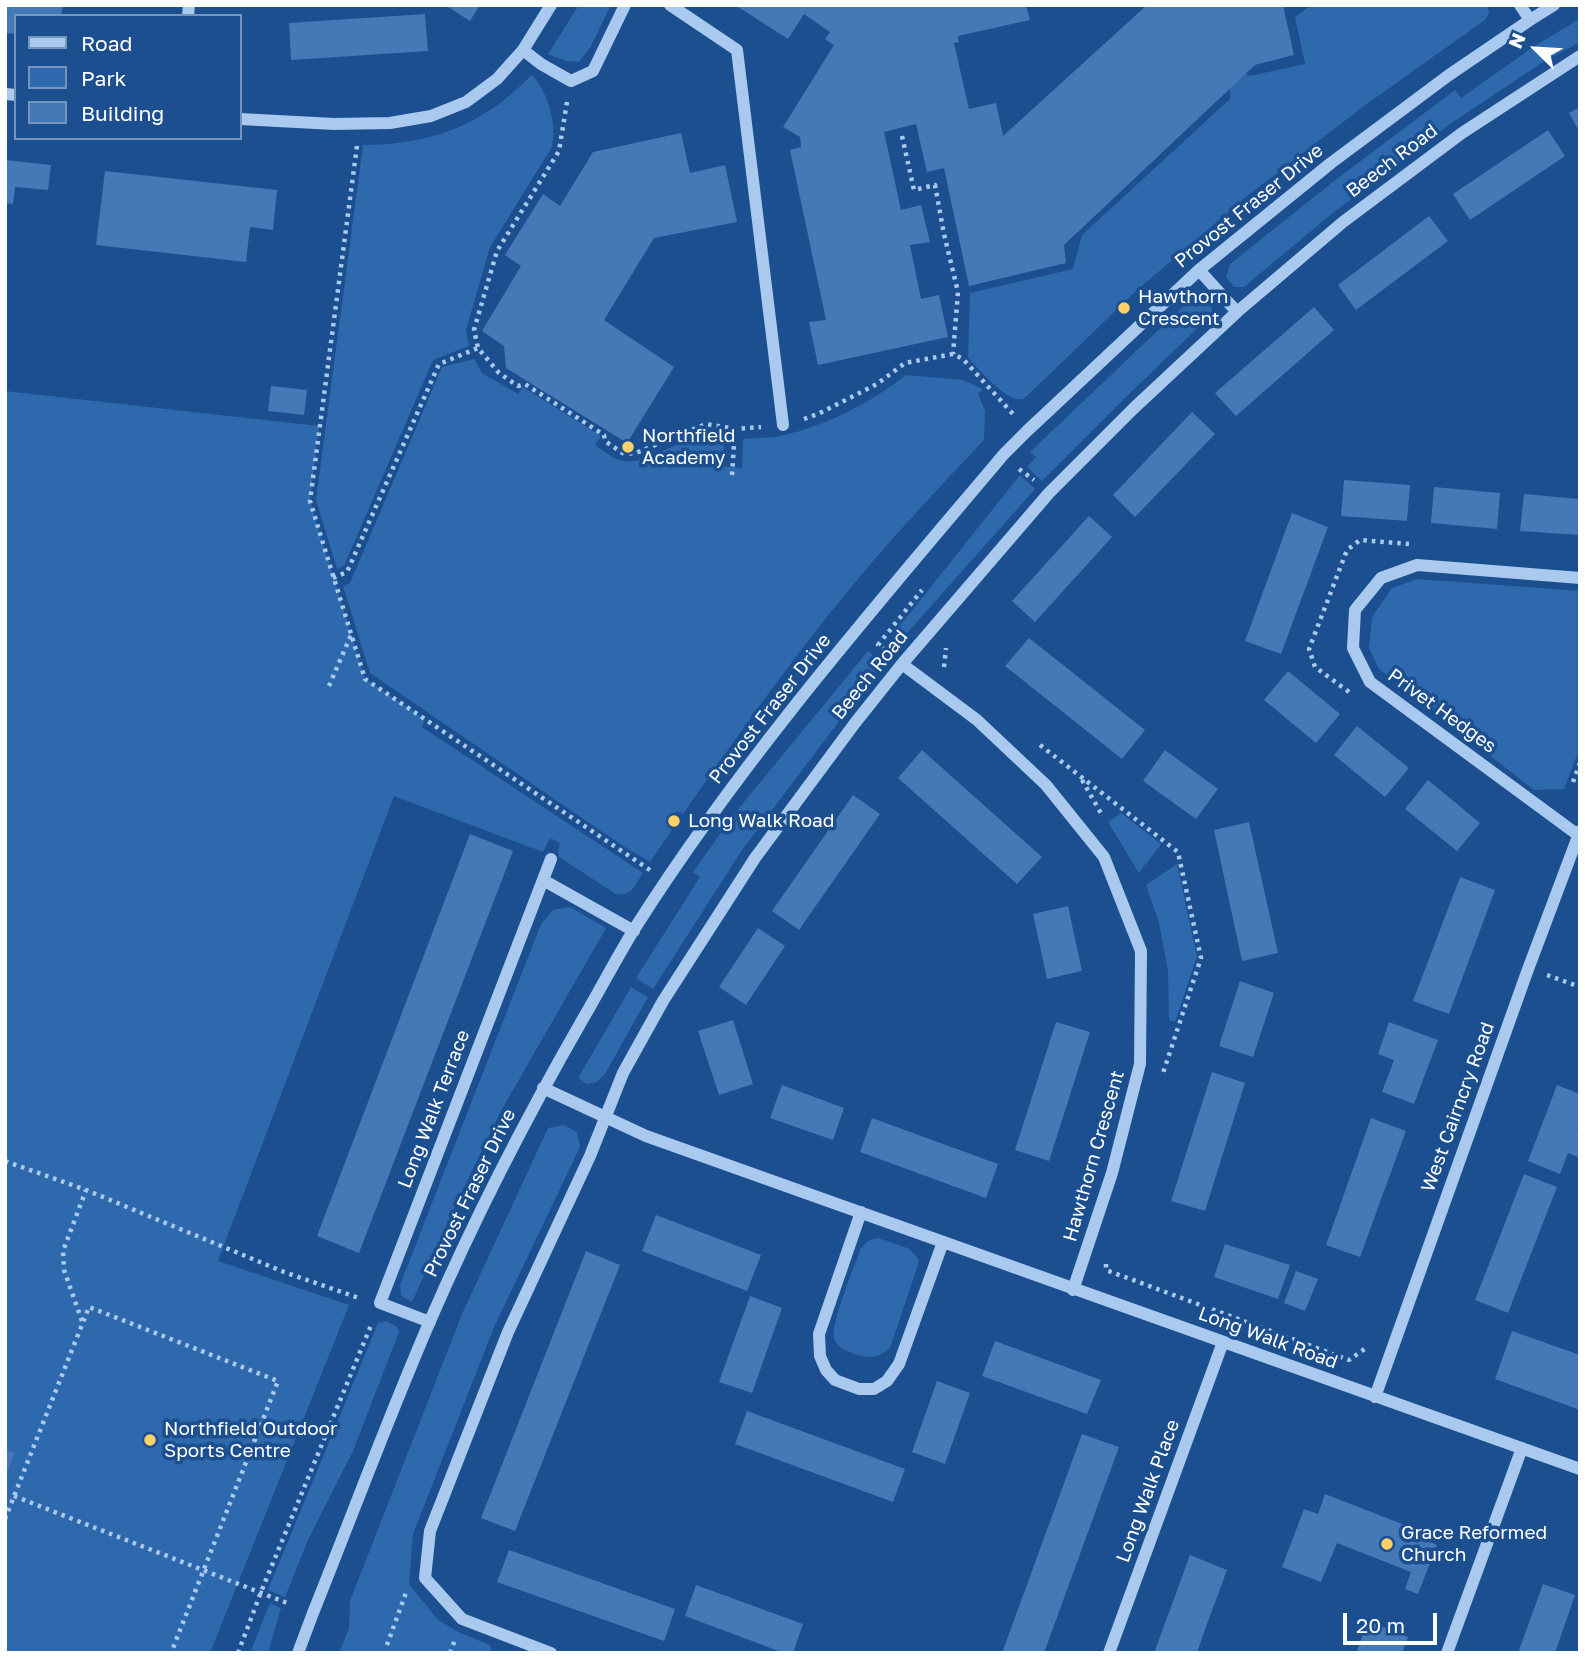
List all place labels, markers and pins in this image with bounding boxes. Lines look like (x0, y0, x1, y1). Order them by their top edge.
place label: Hawthorn Crescent (1138, 286, 1229, 330)
marker: Hawthorn Crescent (1116, 300, 1132, 316)
place label: Northfield Academy (642, 425, 736, 469)
marker: Northfield Academy (620, 439, 636, 455)
place label: Long Walk Road (688, 810, 834, 832)
marker: Long Walk Road (666, 813, 682, 829)
place label: Northfield Outdoor Sports Centre (164, 1418, 337, 1462)
marker: Northfield Outdoor Sports Centre (142, 1432, 158, 1448)
place label: Grace Reformed Church (1401, 1522, 1547, 1566)
marker: Grace Reformed Church (1379, 1536, 1395, 1552)

